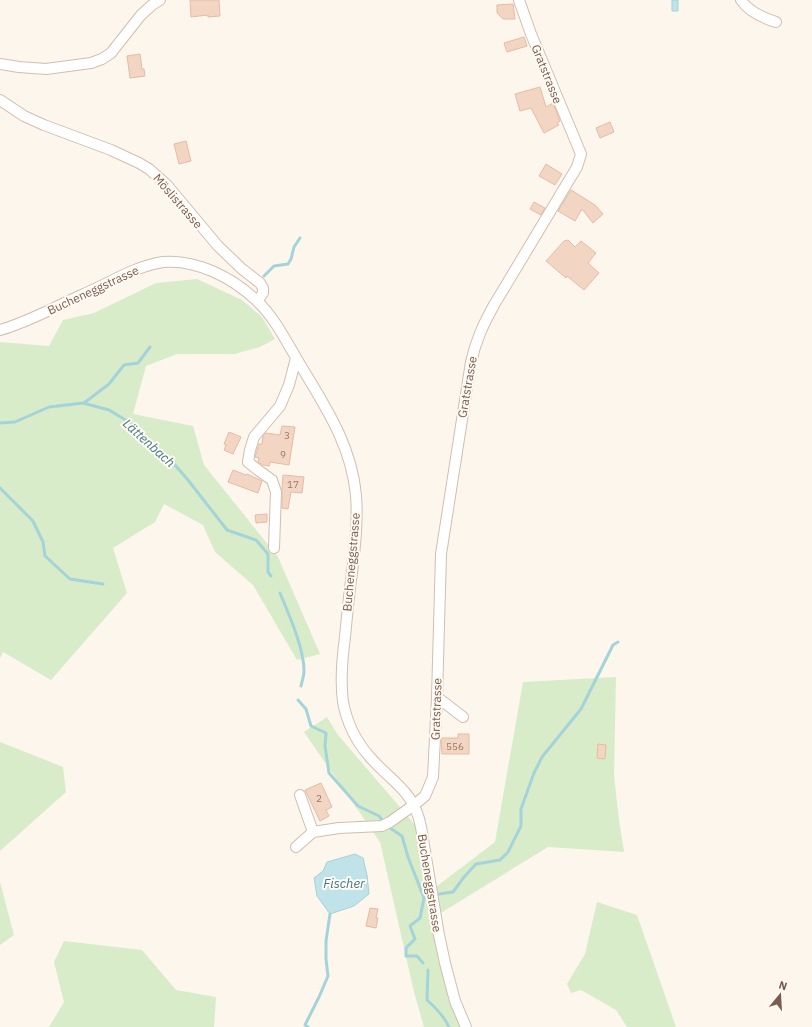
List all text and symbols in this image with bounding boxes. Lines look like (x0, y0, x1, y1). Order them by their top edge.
street label: Gratstrasse (528, 42, 566, 106)
street label: Möslistrasse (150, 171, 206, 232)
street label: Bucheneggstrasse (45, 262, 141, 318)
street label: Gratstrasse (454, 355, 480, 419)
water label: Lättenbach (119, 415, 179, 471)
house number: 3 (284, 429, 290, 442)
house number: 9 (280, 448, 286, 461)
house number: 17 (287, 478, 299, 491)
street label: Bucheneggstrasse (339, 512, 363, 612)
street label: Gratstrasse (427, 677, 445, 740)
house number: 556 (446, 740, 464, 753)
house number: 2 (316, 792, 322, 805)
street label: Bucheneggstrasse (415, 833, 445, 934)
water label: Fischer (323, 875, 366, 892)
north arrow (760, 975, 800, 1015)
text: N (777, 978, 789, 993)

